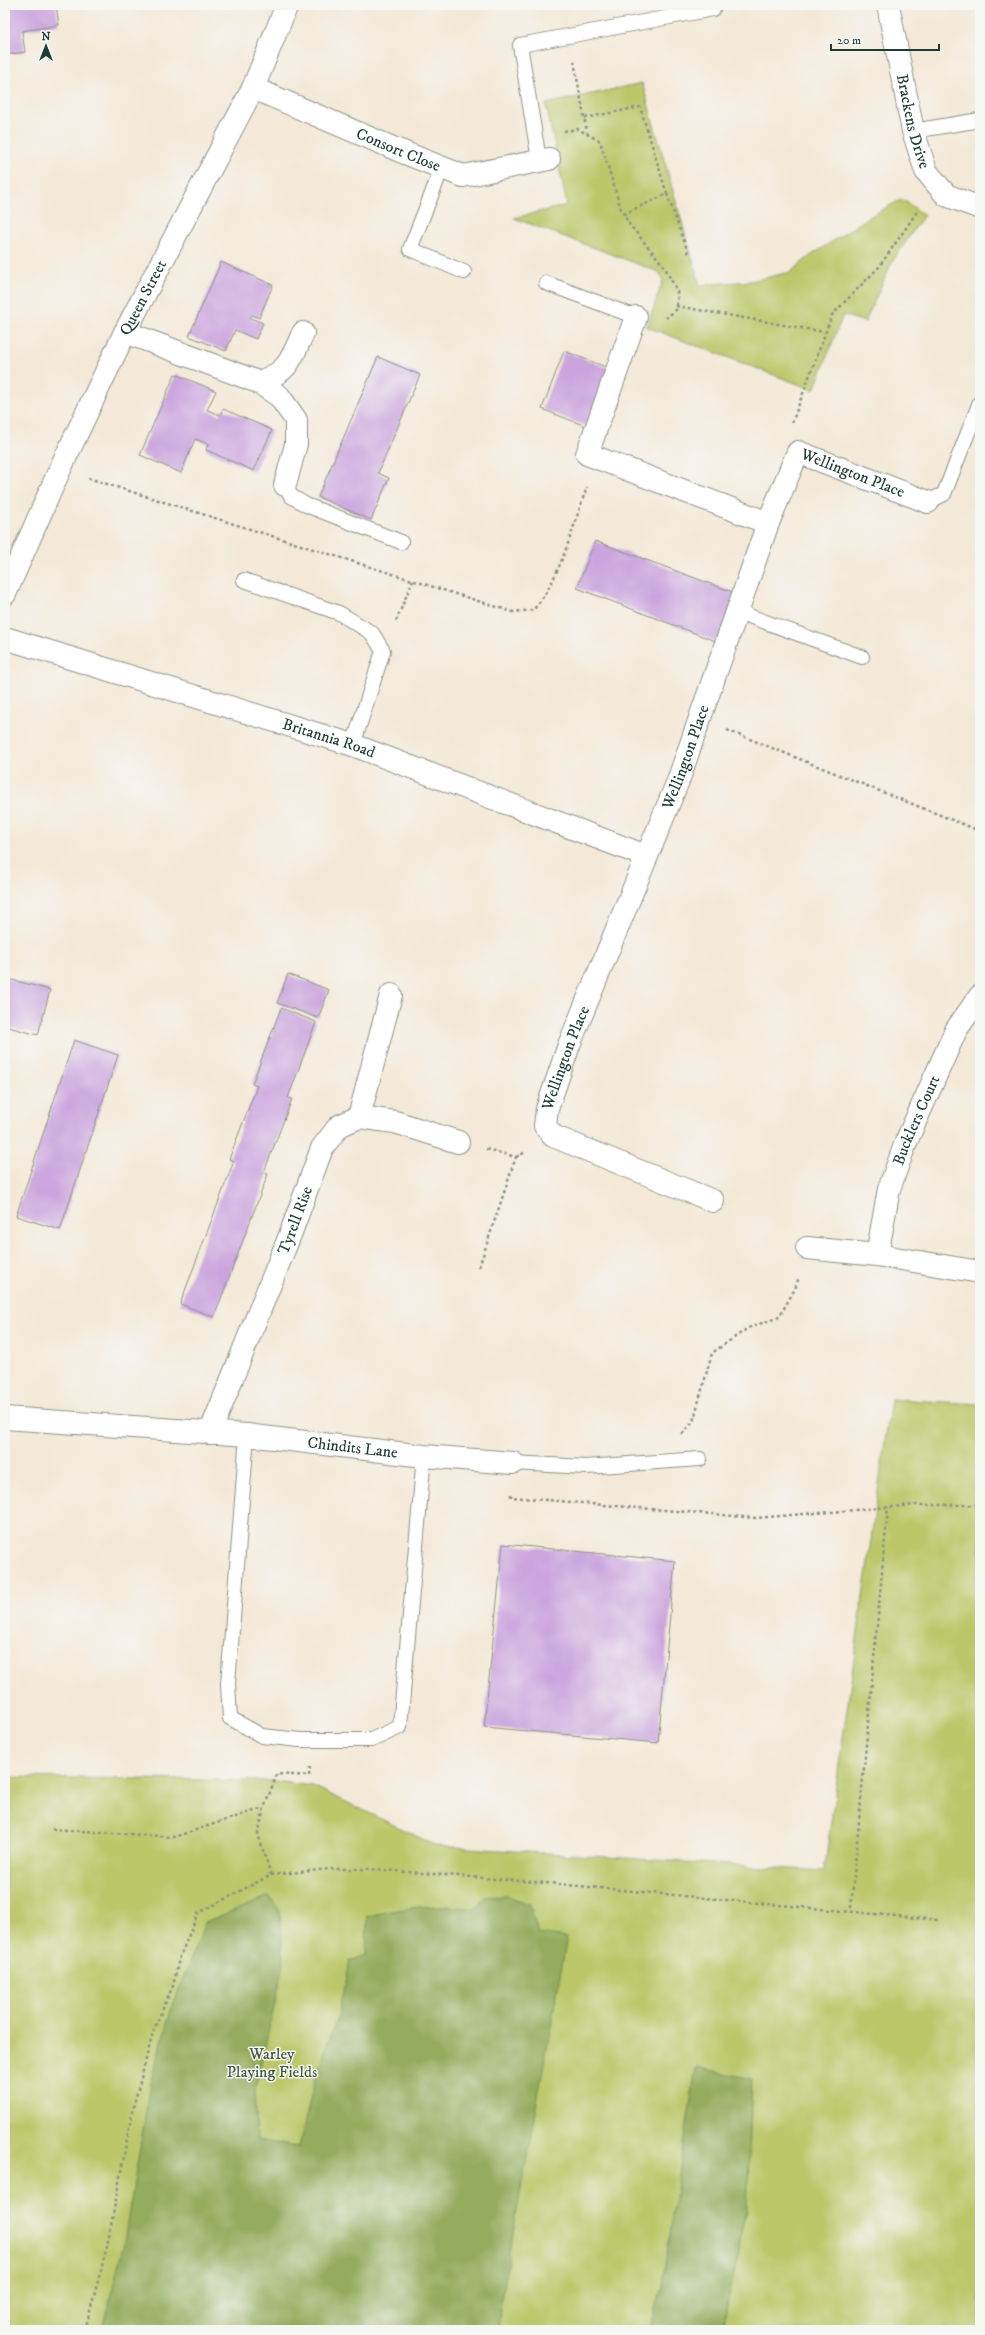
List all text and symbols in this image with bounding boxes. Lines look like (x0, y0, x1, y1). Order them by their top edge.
north arrow (26, 26, 66, 66)
scale bar (831, 26, 939, 52)
text: N (41, 30, 51, 44)
text: 20 m (837, 33, 861, 48)
street label: Brackens Drive (892, 72, 935, 172)
street label: Consort Close (353, 123, 444, 176)
street label: Queen Street (115, 256, 171, 339)
street label: Wellington Place (797, 444, 908, 502)
street label: Wellington Place (657, 702, 714, 813)
street label: Britannia Road (280, 714, 378, 763)
street label: Wellington Place (537, 1003, 594, 1114)
street label: Bucklers Court (888, 1072, 944, 1168)
street label: Tyrell Rise (273, 1183, 317, 1257)
street label: Chindits Lane (306, 1432, 399, 1463)
park label: Warley Playing Fields (227, 2044, 317, 2082)

